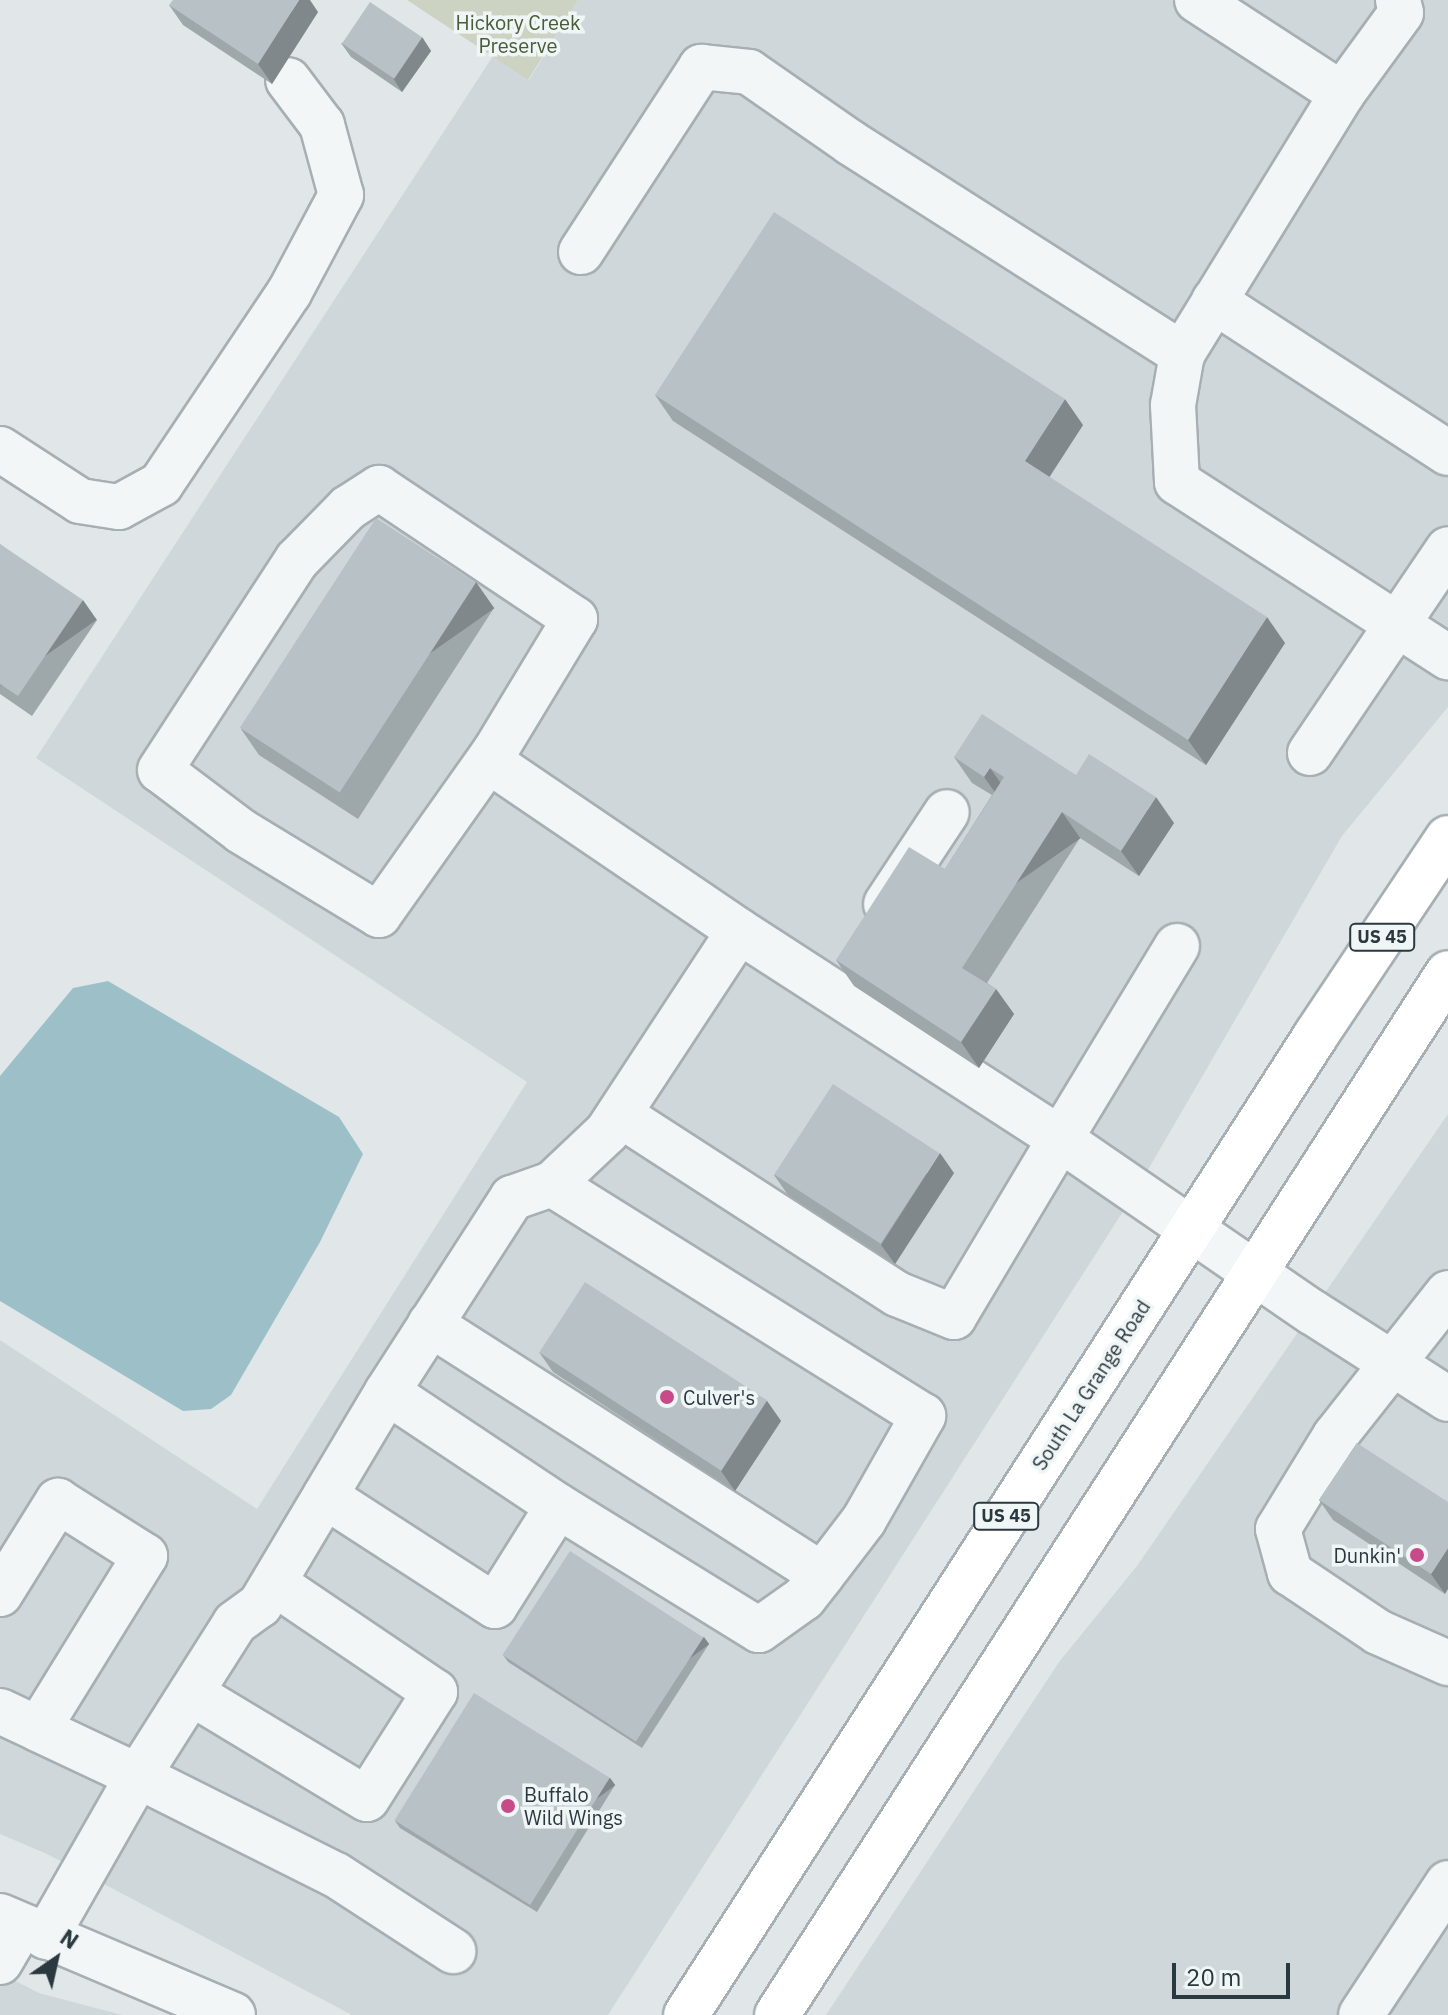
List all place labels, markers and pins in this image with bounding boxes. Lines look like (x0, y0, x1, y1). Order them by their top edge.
place label: Culver's (683, 1385, 755, 1409)
marker: Culver's (658, 1388, 676, 1406)
place label: Dunkin' (1333, 1543, 1401, 1567)
marker: Dunkin' (1408, 1546, 1426, 1564)
place label: Buffalo Wild Wings (524, 1782, 623, 1829)
marker: Buffalo Wild Wings (499, 1797, 517, 1815)

